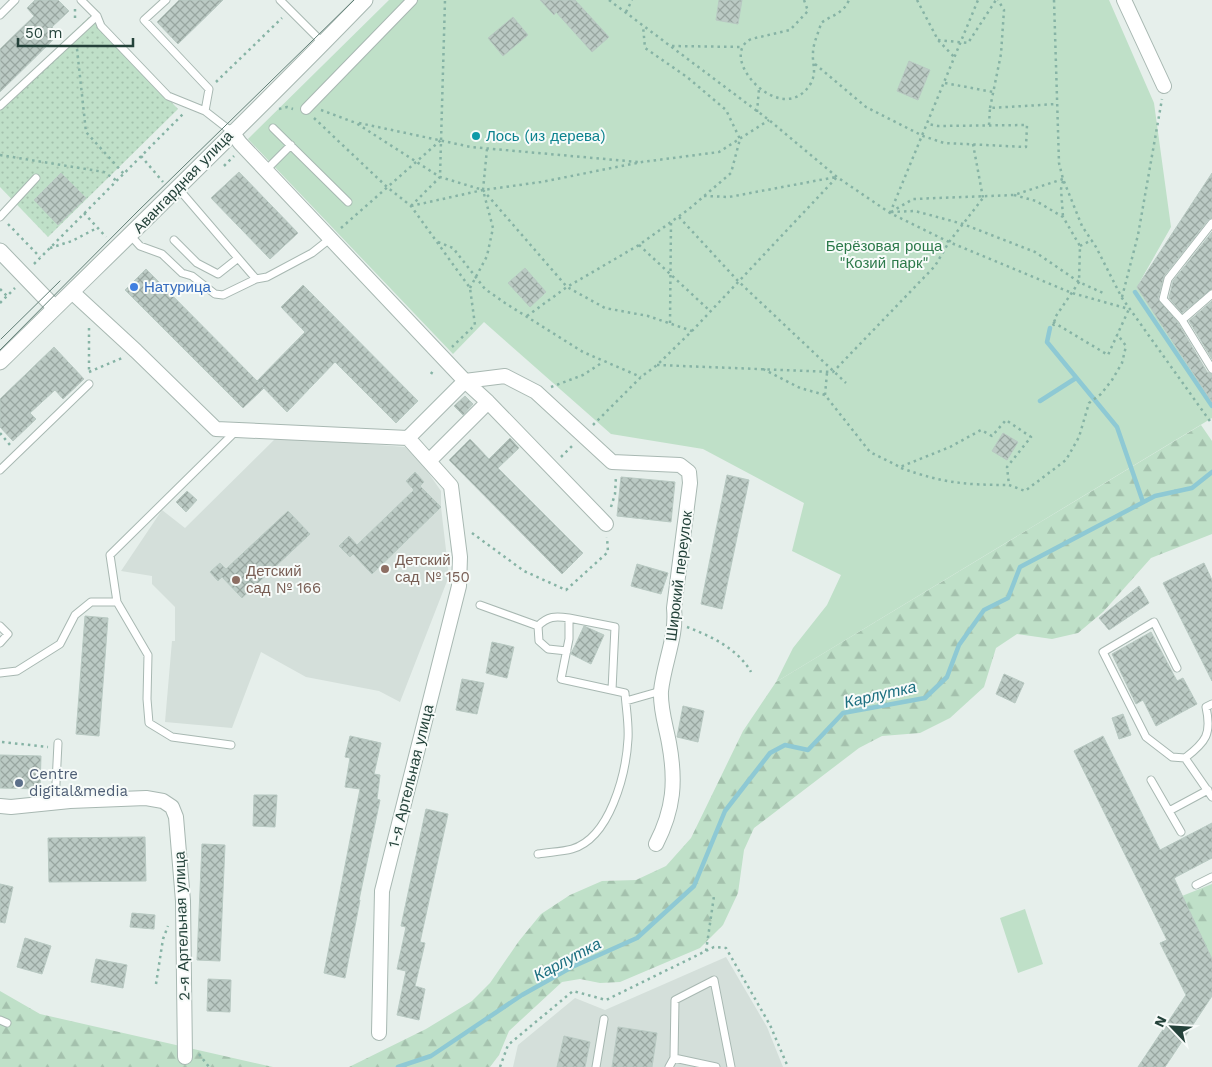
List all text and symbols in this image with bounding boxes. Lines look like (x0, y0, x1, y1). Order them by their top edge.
scale bar (18, 15, 132, 47)
text: 50 m (25, 24, 62, 42)
street label: Авангардная улица (129, 126, 237, 237)
place label: Лось (из дерева) (486, 127, 605, 145)
marker: Лось (из дерева) (470, 130, 482, 142)
park label: Берёзовая роща "Козий парк" (826, 237, 943, 272)
place label: Натурица (144, 278, 212, 296)
marker: Натурица (128, 281, 140, 293)
street label: Широкий переулок (662, 509, 696, 642)
place label: Детский сад № 150 (395, 551, 470, 586)
place label: Детский сад № 166 (246, 562, 321, 597)
marker: Детский сад № 150 (379, 563, 391, 575)
marker: Детский сад № 166 (230, 574, 242, 586)
water label: Карлутка (842, 677, 918, 712)
street label: 1-я Артельная улица (384, 702, 438, 849)
place label: Centre digital&media (29, 765, 128, 800)
marker: Centre digital&media (13, 777, 25, 789)
street label: 2-я Артельная улица (170, 850, 194, 1001)
water label: Карлутка (530, 934, 604, 985)
north arrow (1147, 1002, 1197, 1052)
text: N (1151, 1013, 1170, 1030)

